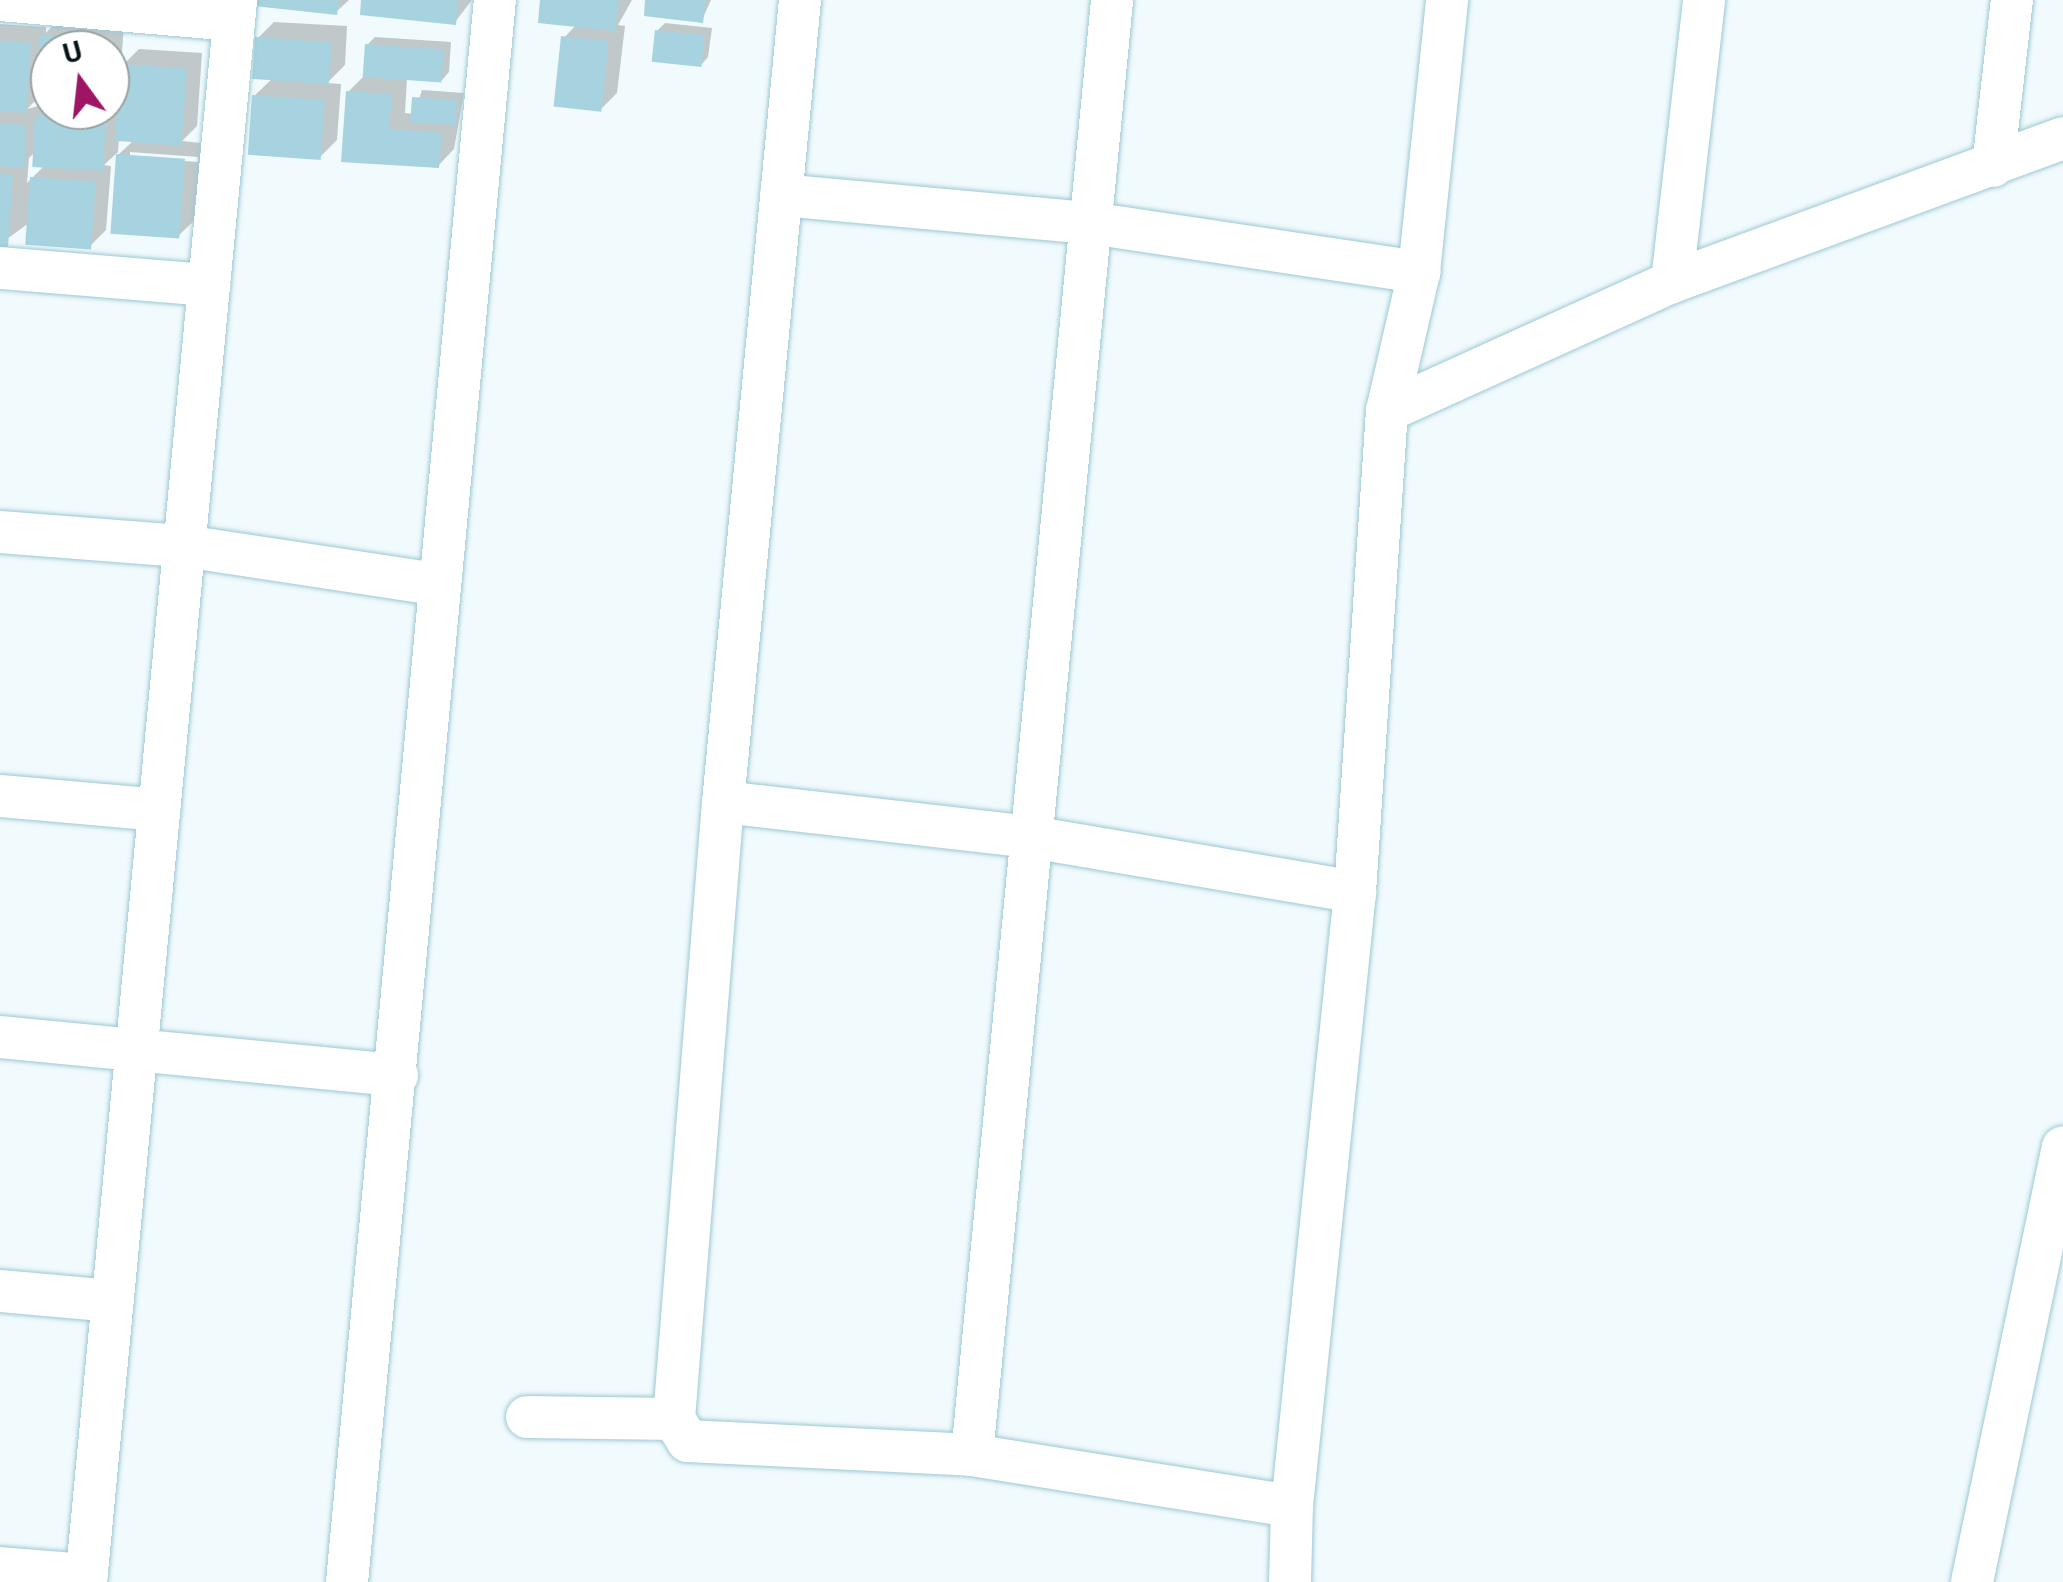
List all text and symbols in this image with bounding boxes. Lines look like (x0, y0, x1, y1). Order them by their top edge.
north arrow (30, 30, 130, 130)
text: U (59, 34, 86, 71)

